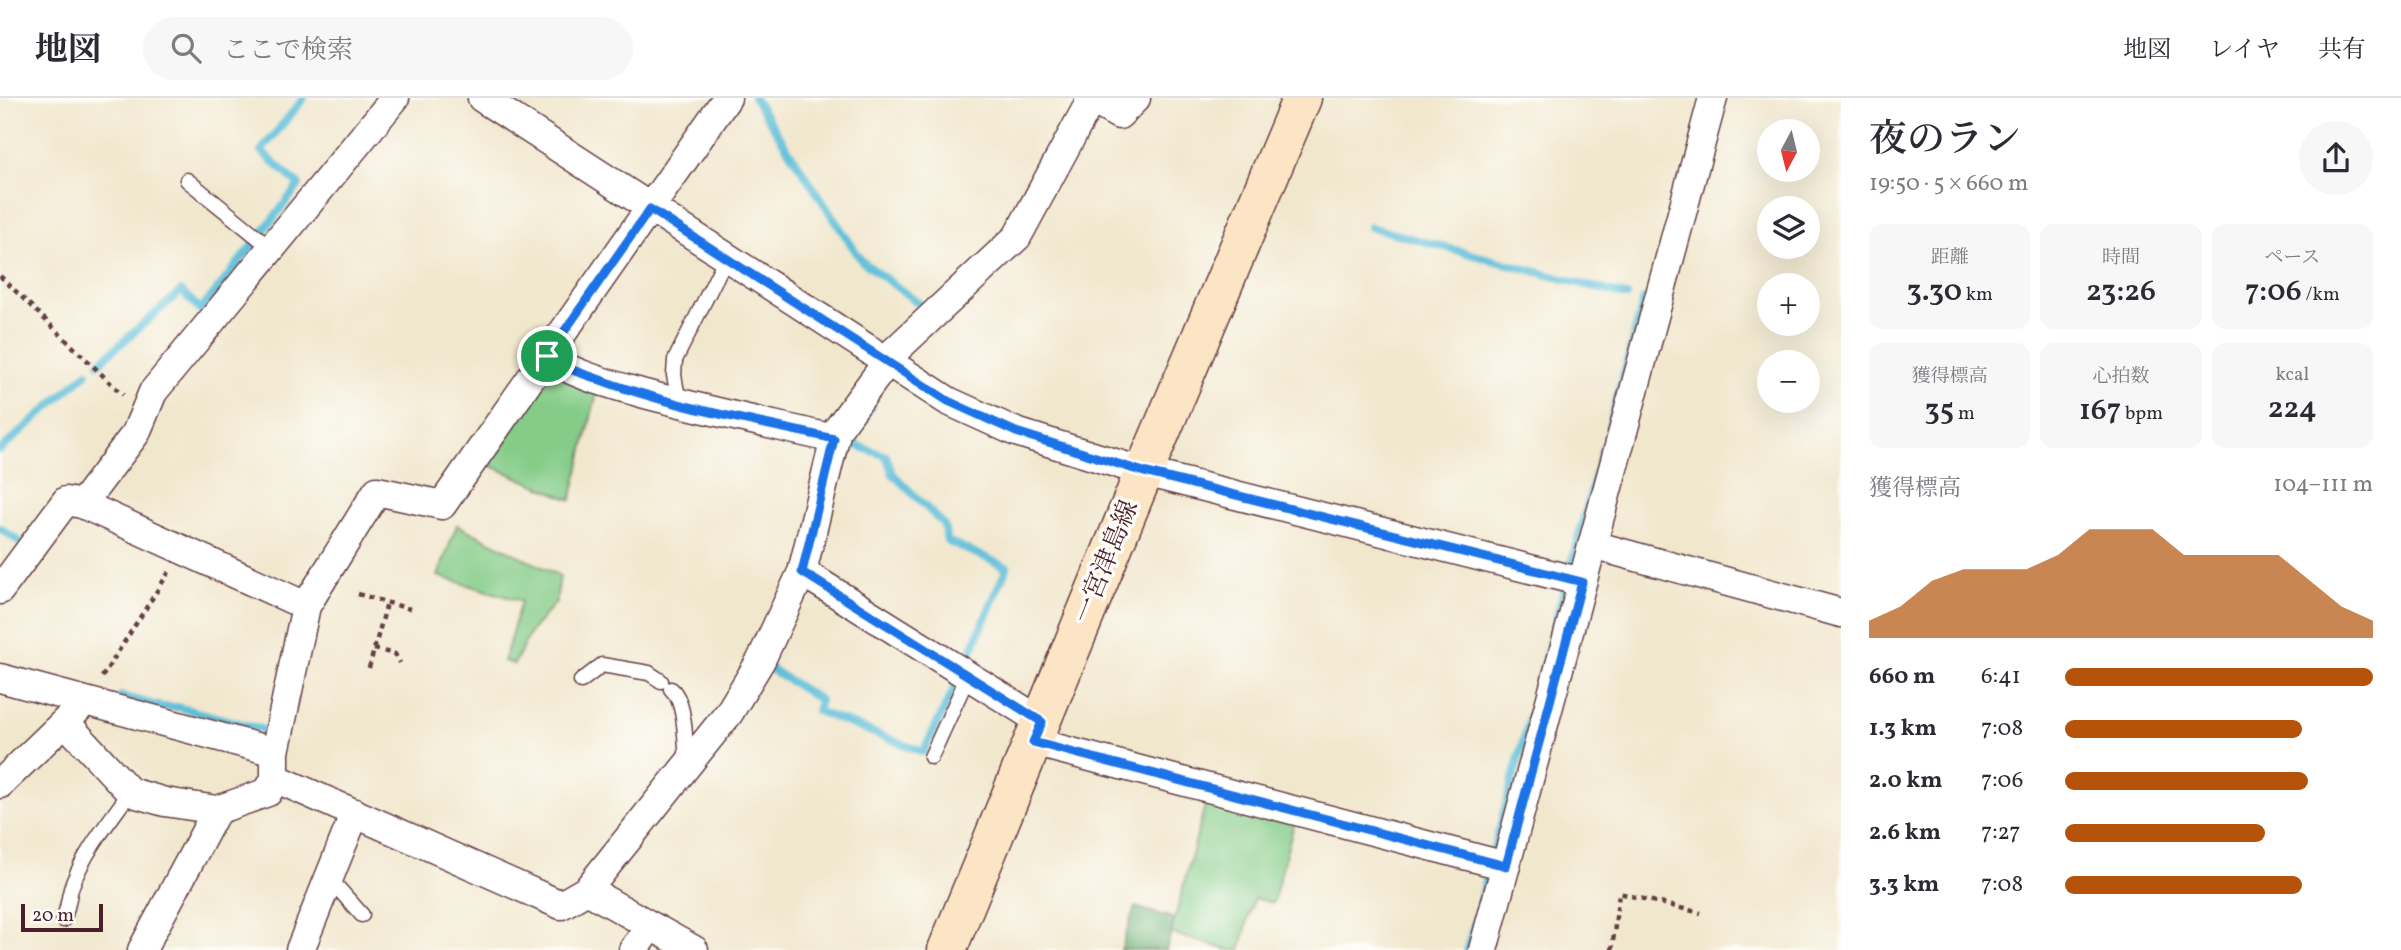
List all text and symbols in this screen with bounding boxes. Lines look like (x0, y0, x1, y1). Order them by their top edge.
search box (143, 17, 633, 80)
text: 地図 (35, 29, 101, 75)
icon: search (167, 29, 205, 67)
text: ここで検索 (223, 33, 353, 69)
text: 地図 (2123, 34, 2171, 68)
text: レイヤ (2209, 34, 2280, 68)
text: 共有 (2318, 34, 2366, 68)
text: 夜のラン (1869, 115, 2021, 168)
north arrow (1757, 119, 1820, 182)
map controls (1757, 119, 1820, 413)
button: share (2299, 121, 2373, 195)
text: 19:50 · 5 × 660 m (1869, 168, 2028, 200)
button: layers (1757, 196, 1820, 259)
text: 距離 (1931, 245, 1969, 271)
text: 時間 (2102, 245, 2140, 271)
text: ペース (2264, 245, 2320, 271)
text: 3.30 (1906, 271, 1962, 313)
text: 23:26 (2086, 271, 2156, 313)
text: 7:06 (2245, 271, 2302, 313)
button: + (1757, 273, 1820, 336)
text: km (1962, 282, 1993, 308)
text: /km (2302, 282, 2340, 308)
pin (517, 326, 577, 386)
icon: arrive (528, 337, 566, 375)
button: − (1757, 350, 1820, 413)
text: kcal (2275, 362, 2309, 388)
text: 獲得標高 (1912, 364, 1988, 390)
text: 心拍数 (2092, 364, 2150, 390)
text: 224 (2268, 388, 2317, 430)
text: 35 (1924, 390, 1954, 432)
text: 167 (2079, 390, 2121, 432)
text: m (1954, 401, 1975, 427)
text: bpm (2121, 401, 2163, 427)
text: 104–111 m (2273, 469, 2373, 501)
text: 獲得標高 (1869, 473, 1961, 505)
street label: 一宮津島線 (1066, 495, 1148, 629)
text: 660 m (1869, 661, 1935, 693)
text: 6:41 (1981, 661, 2021, 693)
text: 1.3 km (1869, 713, 1937, 745)
text: 7:08 (1981, 713, 2023, 745)
text: 2.0 km (1869, 765, 1942, 797)
text: 7:06 (1981, 765, 2023, 797)
text: 2.6 km (1869, 817, 1941, 849)
text: 7:27 (1981, 817, 2021, 849)
text: 3.3 km (1869, 869, 1939, 901)
text: 7:08 (1981, 869, 2023, 901)
scale bar (21, 901, 103, 933)
text: 20 m (32, 903, 74, 929)

